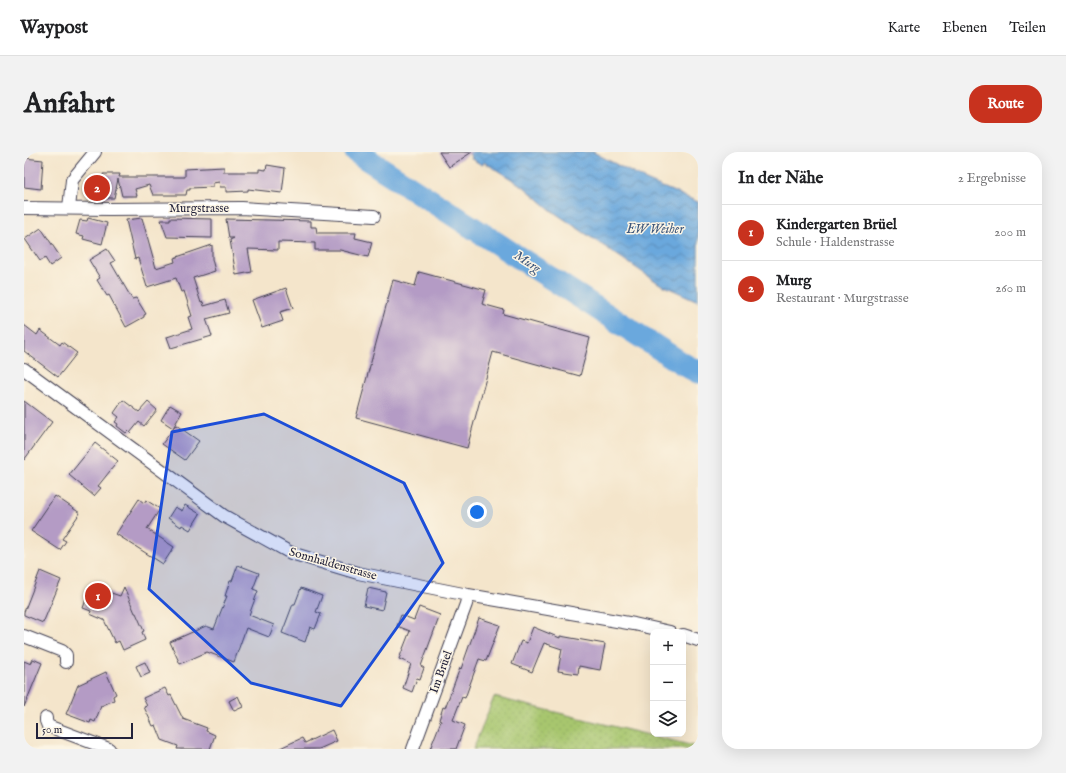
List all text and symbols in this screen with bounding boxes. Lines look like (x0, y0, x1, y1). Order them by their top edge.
text: Waypost (20, 16, 88, 40)
text: Karte (888, 19, 920, 37)
text: Ebenen (942, 19, 987, 37)
text: Teilen (1009, 19, 1046, 37)
button: Route (969, 85, 1042, 123)
text: Anfahrt (24, 87, 115, 122)
text: In der Nähe (738, 168, 823, 189)
text: 2 Ergebnisse (958, 170, 1026, 187)
pin: 2 (84, 173, 110, 203)
street label: Murgstrasse (169, 201, 230, 216)
text: Kindergarten Brüel (776, 215, 897, 234)
water label: EW Weiher (625, 221, 684, 238)
text: 1 (749, 224, 753, 241)
text: 200 m (994, 224, 1026, 241)
text: Schule · Haldenstrasse (776, 234, 894, 251)
water label: Murg (510, 247, 544, 278)
text: Murg (776, 271, 811, 290)
text: 2 (748, 280, 754, 297)
text: 260 m (995, 280, 1026, 297)
text: Restaurant · Murgstrasse (776, 290, 909, 307)
your location (467, 502, 487, 522)
street label: Sonnhaldenstrasse (288, 544, 379, 584)
pin: 1 (85, 581, 111, 611)
map controls (650, 629, 686, 737)
button: + (650, 629, 686, 665)
street label: Im Brüel (426, 648, 456, 695)
button: − (650, 665, 686, 701)
button: layers (650, 701, 686, 737)
scale bar (36, 721, 133, 740)
text: 50 m (42, 723, 62, 737)

